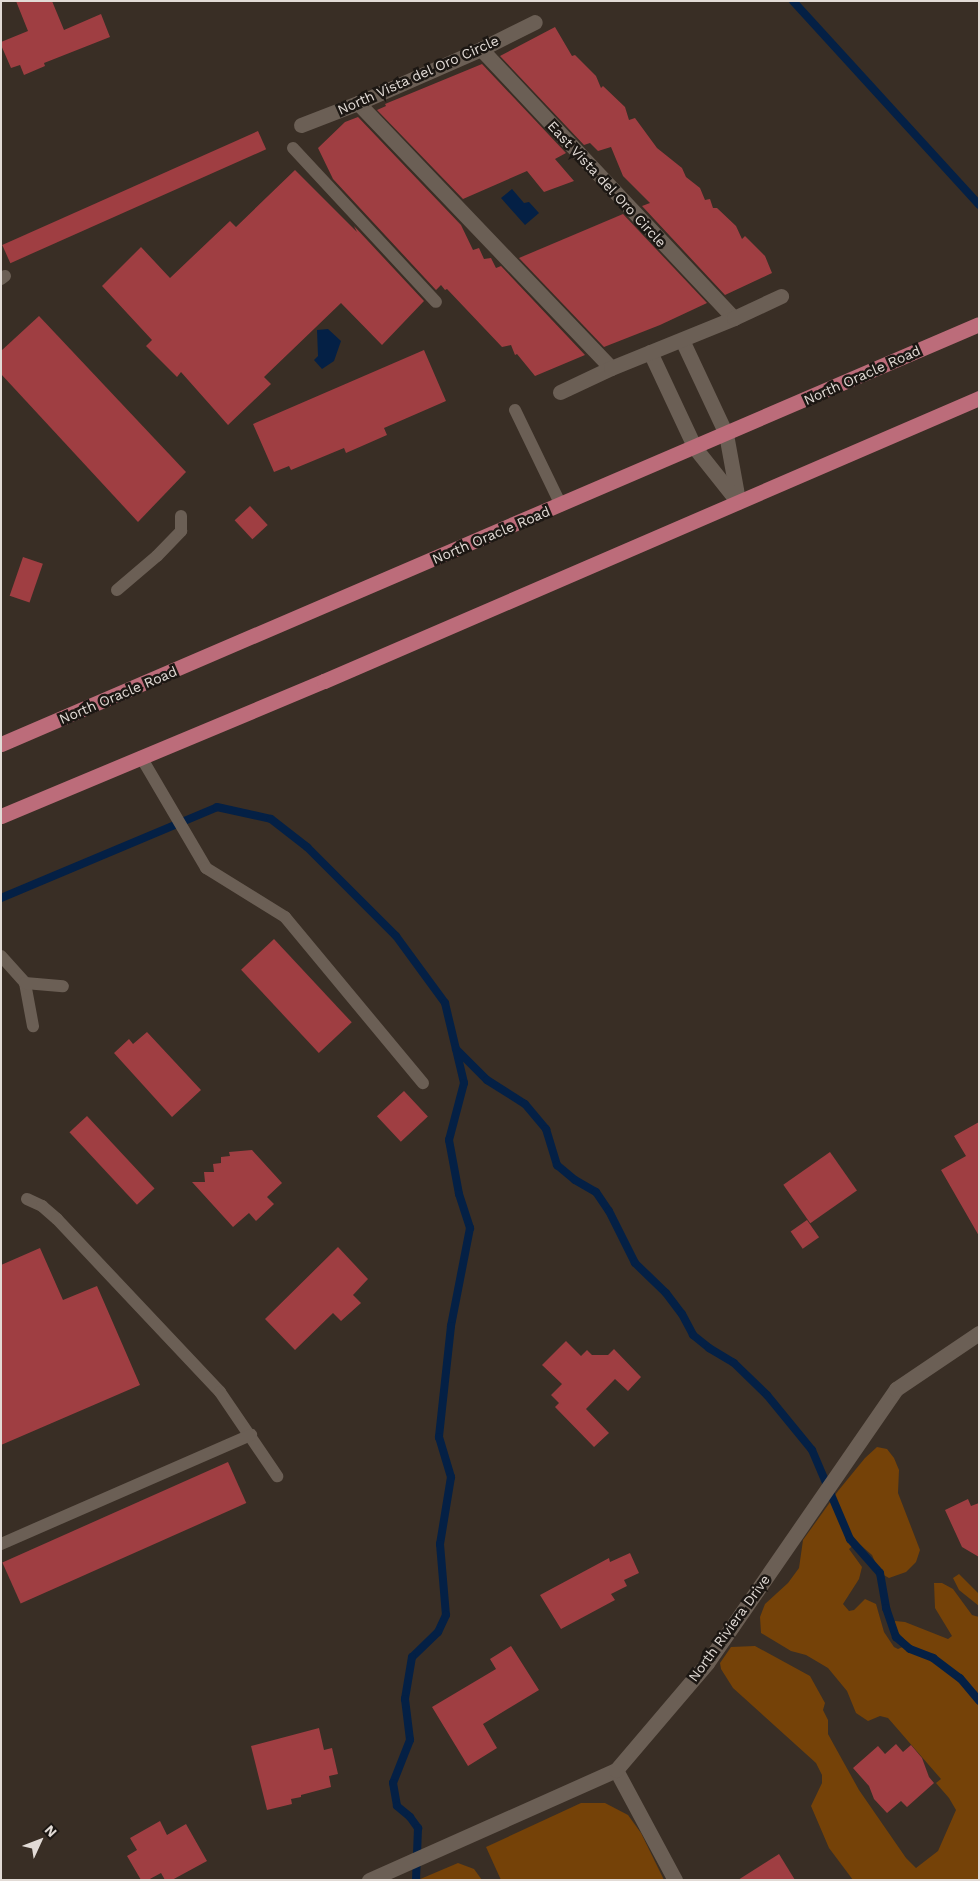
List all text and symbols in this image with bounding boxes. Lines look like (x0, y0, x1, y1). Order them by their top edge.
street label: North Vista del Oro Circle (334, 32, 502, 118)
street label: East Vista del Oro Circle (544, 117, 670, 251)
street label: North Oracle Road (801, 342, 923, 408)
street label: North Oracle Road (430, 503, 552, 567)
street label: North Oracle Road (57, 663, 179, 727)
street label: North Riviera Drive (685, 1571, 773, 1685)
north arrow (15, 1816, 65, 1866)
text: N (42, 1822, 60, 1840)

